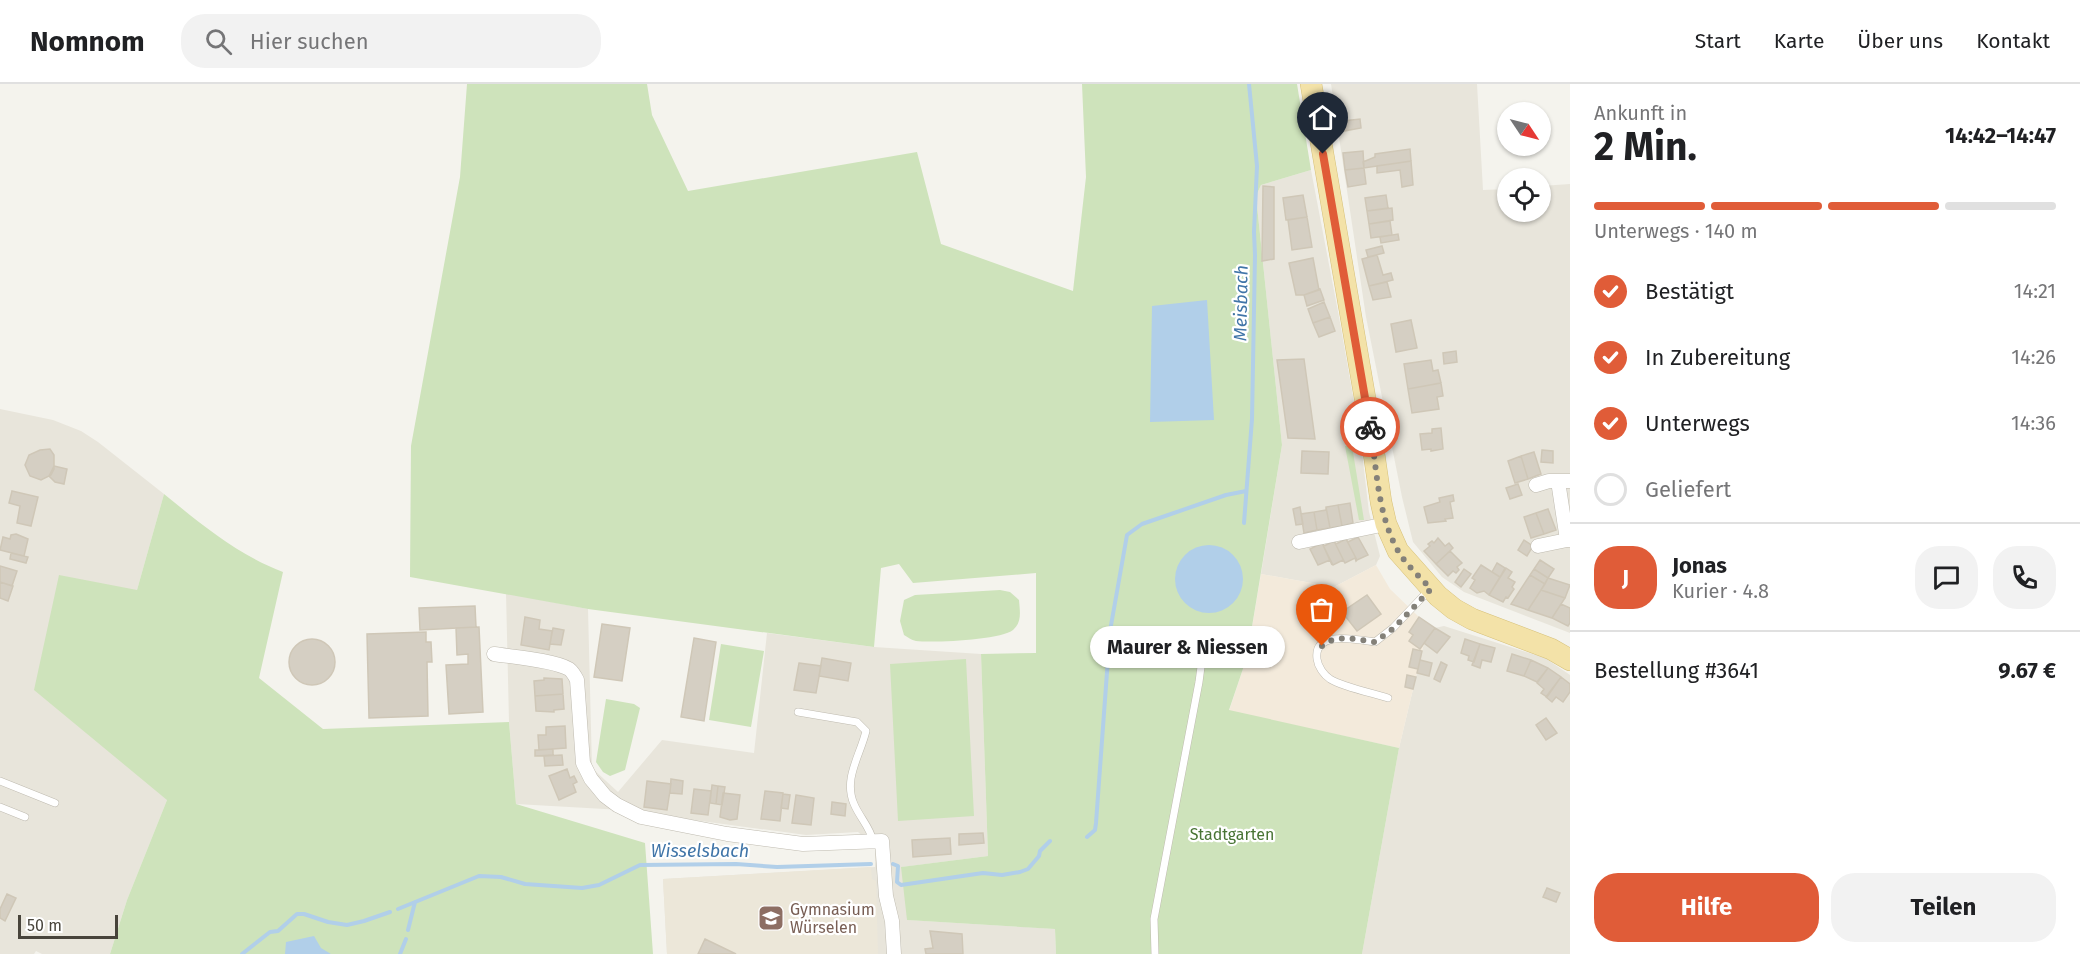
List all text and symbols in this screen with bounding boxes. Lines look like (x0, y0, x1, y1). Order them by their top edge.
search box (181, 14, 601, 68)
text: Nomnom (30, 25, 145, 58)
icon: search (202, 25, 235, 58)
text: Hier suchen (250, 28, 369, 55)
text: Start (1695, 28, 1741, 54)
text: Karte (1774, 28, 1824, 54)
text: Über uns (1857, 28, 1943, 54)
text: Kontakt (1976, 28, 2050, 54)
pin (1297, 92, 1348, 154)
icon: home (1306, 101, 1339, 134)
text: Ankunft in (1594, 101, 1687, 125)
north arrow (1497, 102, 1551, 156)
map controls (1497, 102, 1551, 222)
text: 14:42–14:47 (1945, 122, 2056, 149)
text: 2 Min. (1594, 124, 1697, 170)
button: locate (1497, 168, 1551, 222)
text: Unterwegs · 140 m (1594, 219, 1758, 243)
water label: Meisbach (1229, 265, 1253, 341)
icon: check (1594, 275, 1627, 308)
text: Bestätigt (1645, 278, 1734, 305)
text: 14:21 (2014, 279, 2056, 303)
icon: check (1594, 341, 1627, 374)
text: In Zubereitung (1645, 344, 1790, 371)
text: 14:26 (2011, 345, 2056, 369)
courier (1340, 397, 1400, 457)
icon: check (1594, 407, 1627, 440)
text: Unterwegs (1645, 410, 1750, 437)
icon: bike (1354, 411, 1387, 444)
text: 14:36 (2011, 411, 2056, 435)
text: Geliefert (1645, 476, 1731, 503)
button: chat (1915, 546, 1978, 609)
button: phone (1993, 546, 2056, 609)
text: Jonas (1672, 552, 1727, 579)
text: J (1622, 564, 1629, 591)
text: Kurier · 4.8 (1672, 579, 1769, 603)
pin (1296, 584, 1347, 646)
icon: bag (1305, 593, 1338, 626)
callout: Maurer & Niessen (1091, 625, 1286, 667)
text: Maurer & Niessen (1107, 635, 1268, 659)
text: Bestellung #3641 (1594, 657, 1759, 684)
text: 9.67 € (1998, 657, 2056, 684)
park label: Stadtgarten (1190, 825, 1274, 844)
water label: Wisselsbach (651, 840, 749, 862)
button: Hilfe (1594, 873, 1819, 942)
button: Teilen (1831, 873, 2056, 942)
place label: Gymnasium Würselen (790, 900, 875, 937)
school or university icon: Gymnasium Würselen (756, 903, 786, 933)
scale bar (18, 912, 118, 940)
text: 50 m (27, 916, 62, 935)

